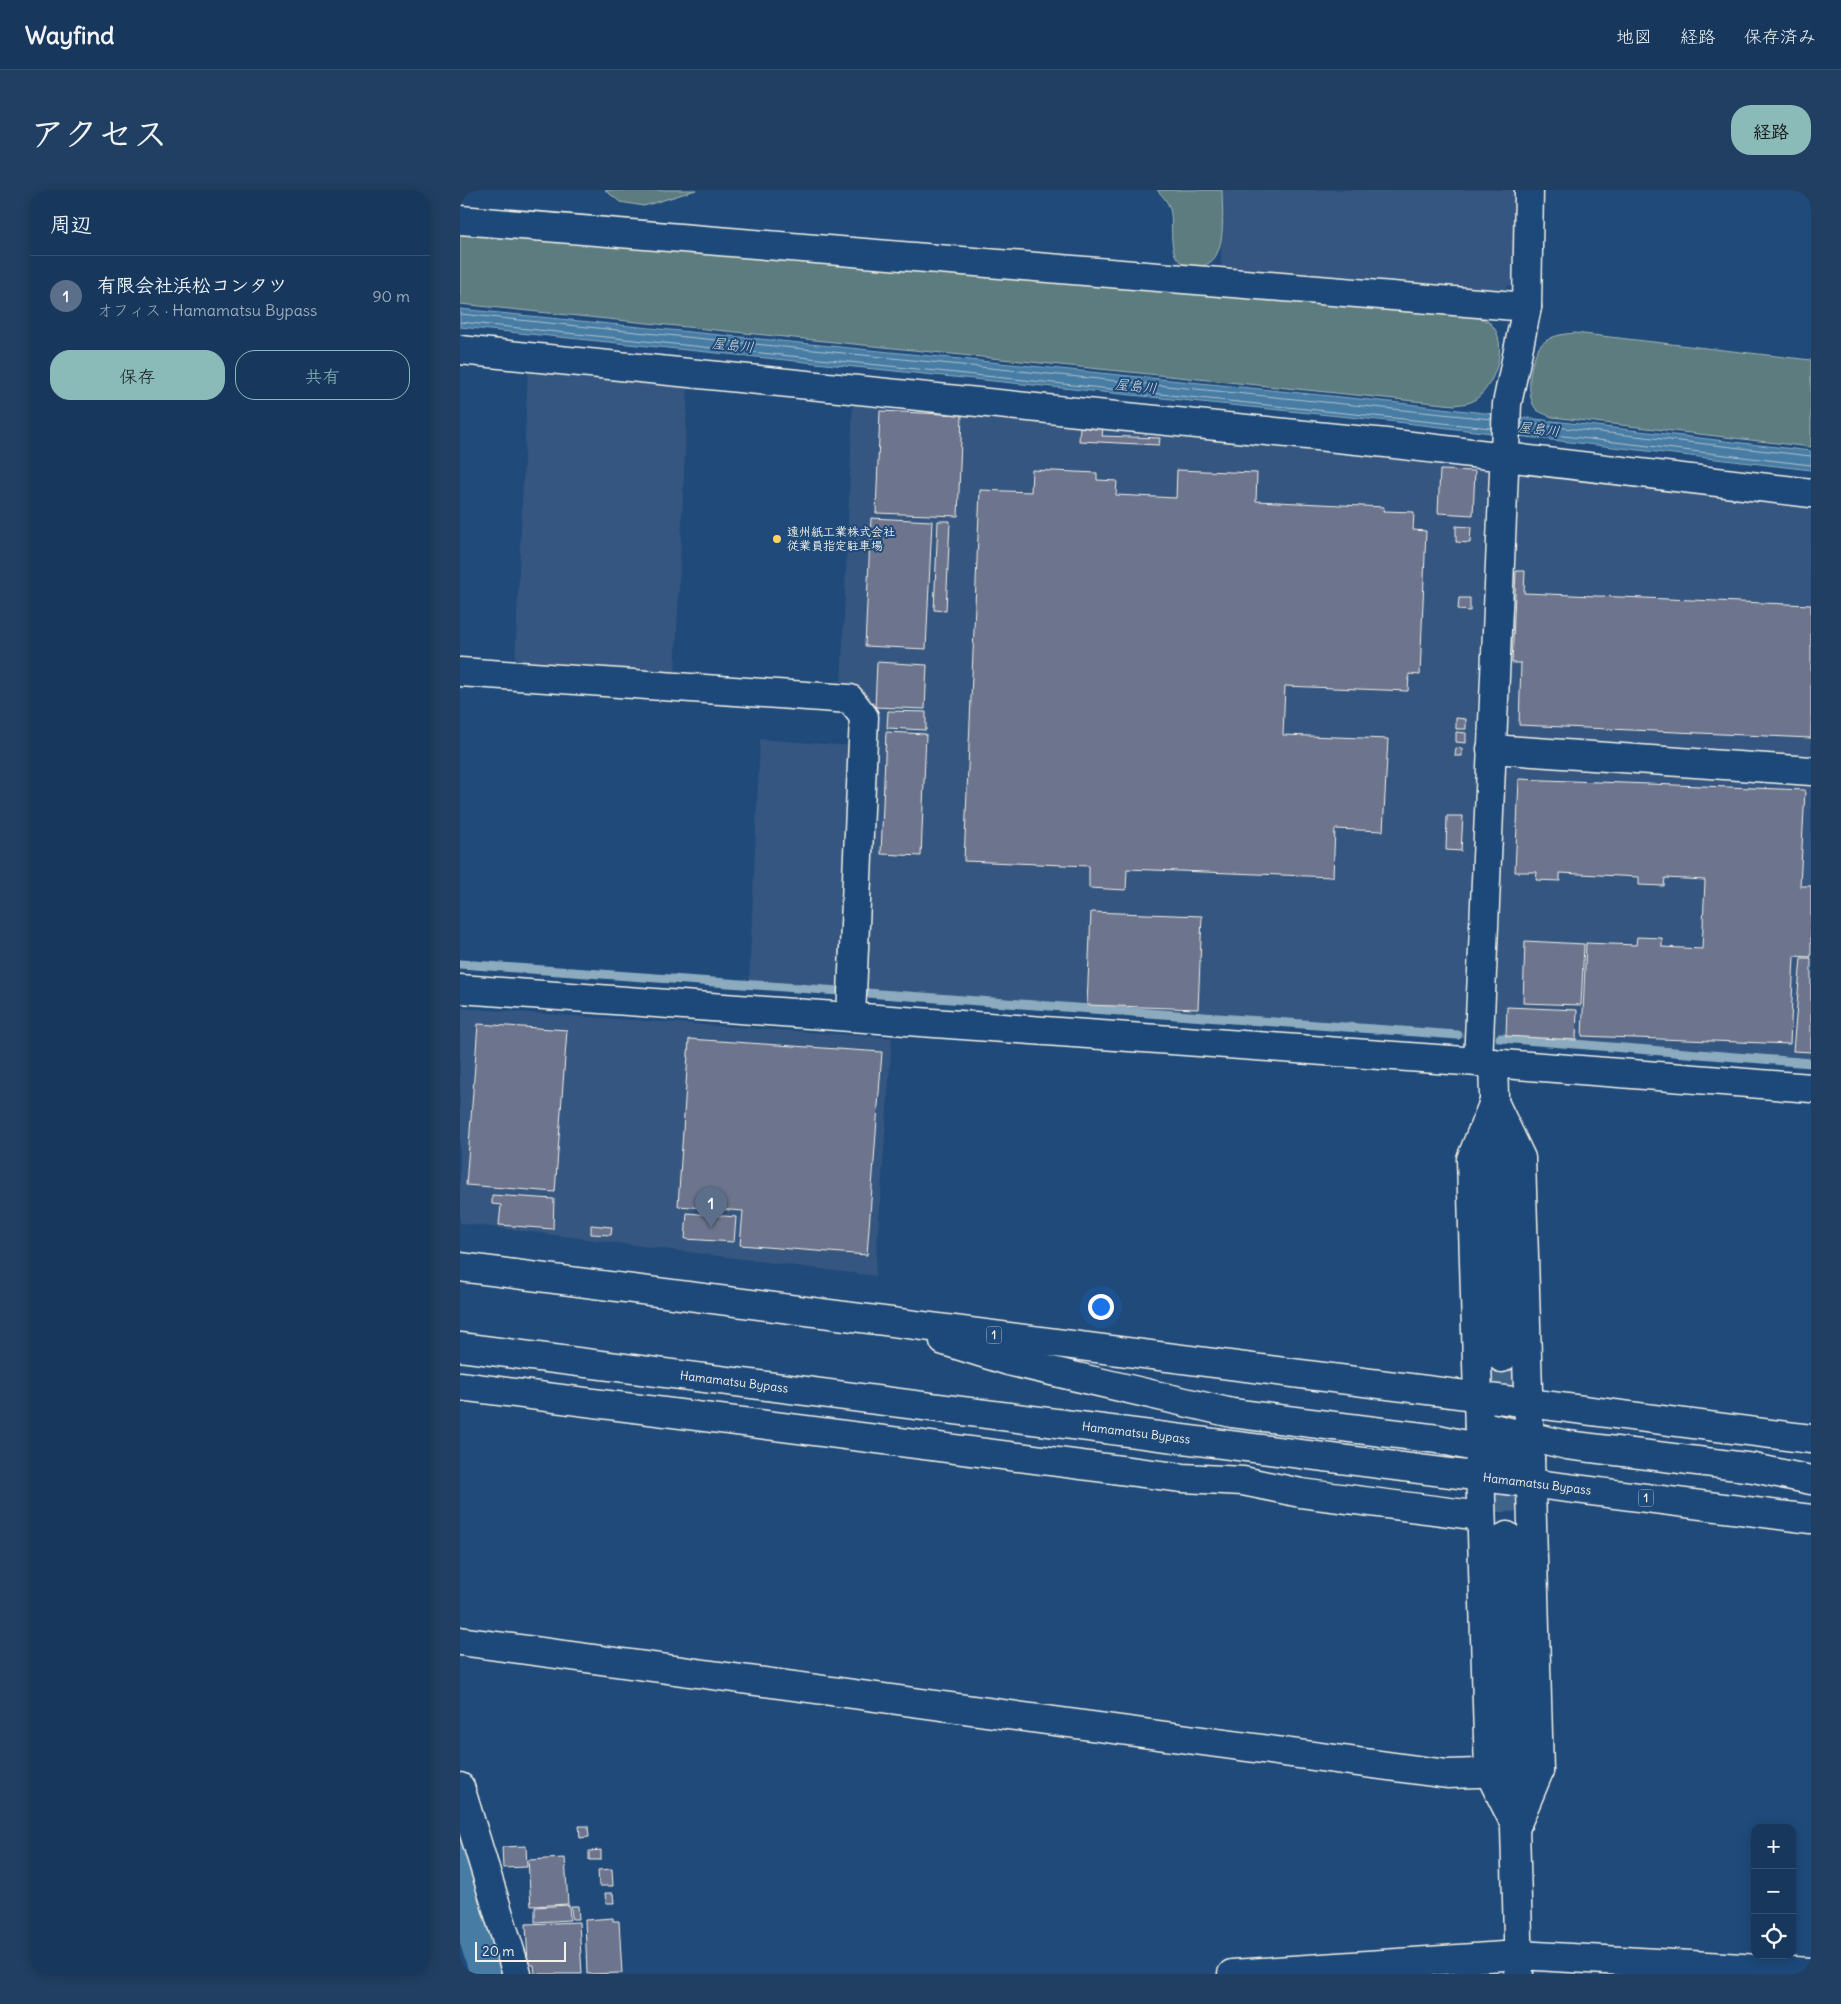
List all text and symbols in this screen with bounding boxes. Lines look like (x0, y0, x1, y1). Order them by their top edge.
text: Wayfind (25, 20, 114, 50)
text: 地図 (1616, 25, 1652, 48)
text: 経路 (1680, 25, 1716, 48)
text: 保存済み (1744, 25, 1816, 48)
button: 経路 (1731, 105, 1811, 155)
text: アクセス (30, 111, 168, 155)
text: 周辺 (50, 211, 92, 238)
text: 有限会社浜松コンタツ (97, 273, 287, 297)
text: 1 (63, 286, 69, 306)
text: 90 m (372, 286, 410, 306)
text: オフィス · Hamamatsu Bypass (97, 300, 317, 320)
water label: 屋島川 (711, 334, 755, 356)
button: 保存 (50, 350, 225, 400)
button: 共有 (235, 350, 410, 400)
water label: 屋島川 (1114, 375, 1158, 397)
water label: 屋島川 (1517, 418, 1561, 440)
place label: 遠州紙工業株式会社 従業員指定駐車場 (787, 524, 895, 553)
marker: 遠州紙工業株式会社 従業員指定駐車場 (771, 533, 783, 545)
pin: 1 (695, 1187, 727, 1228)
your location (1088, 1294, 1114, 1320)
road number: 1 (986, 1326, 1002, 1344)
street label: Hamamatsu Bypass (679, 1367, 789, 1396)
street label: Hamamatsu Bypass (1081, 1418, 1191, 1447)
street label: Hamamatsu Bypass (1482, 1469, 1592, 1498)
road number: 1 (1638, 1490, 1654, 1506)
map controls (1751, 1824, 1796, 1959)
button: + (1751, 1824, 1796, 1869)
button: − (1751, 1869, 1796, 1914)
button: locate (1751, 1914, 1796, 1959)
scale bar (475, 1939, 566, 1962)
text: 20 m (482, 1942, 515, 1960)

